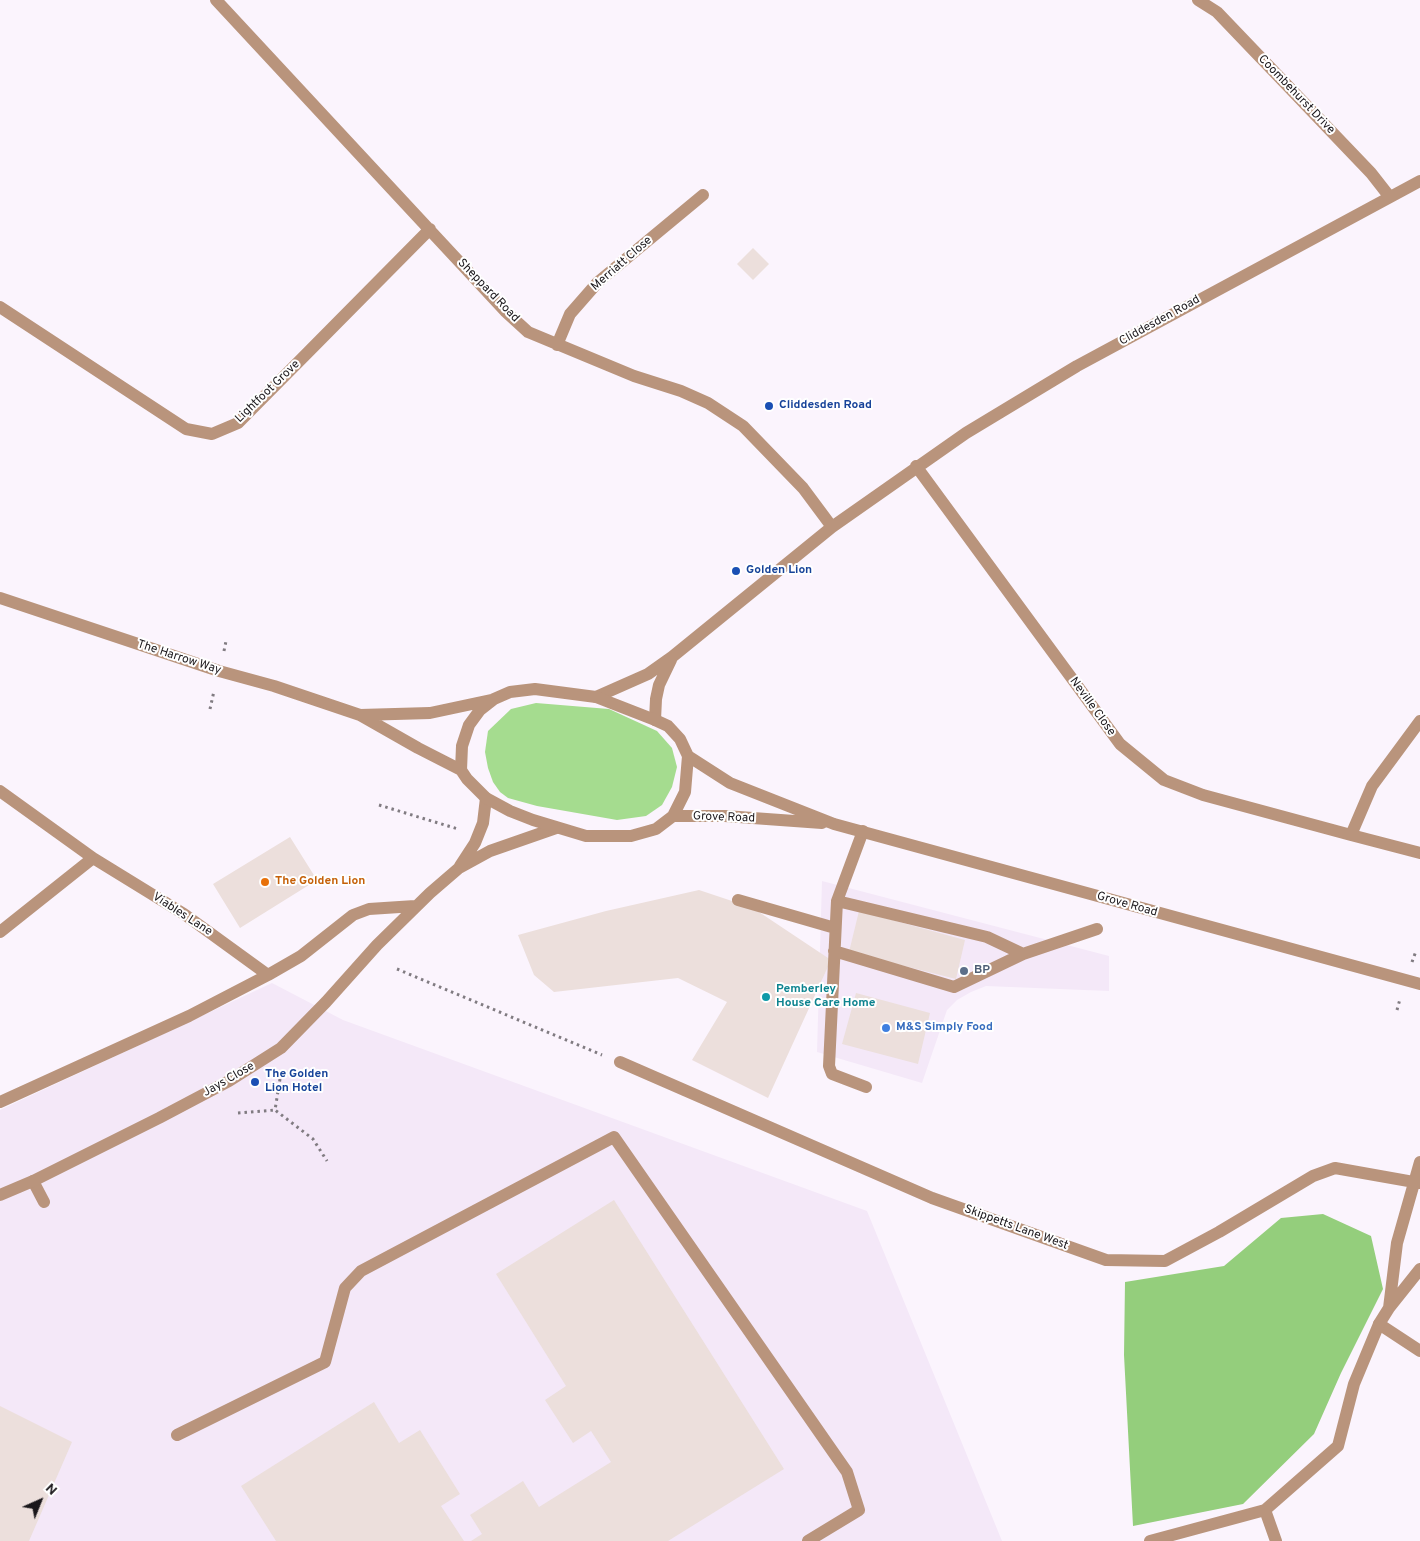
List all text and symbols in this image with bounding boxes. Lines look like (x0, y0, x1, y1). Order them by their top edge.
street label: Coombehurst Drive (1255, 52, 1337, 138)
street label: Merriatt Close (589, 234, 655, 294)
street label: Sheppard Road (454, 256, 522, 326)
street label: Cliddesden Road (1117, 293, 1203, 349)
street label: Lightfoot Grove (233, 358, 303, 426)
place label: Cliddesden Road (779, 399, 872, 413)
marker: Cliddesden Road (763, 400, 775, 412)
place label: Golden Lion (746, 564, 812, 578)
marker: Golden Lion (730, 565, 742, 577)
street label: The Harrow Way (135, 638, 223, 678)
street label: Neville Close (1066, 675, 1118, 739)
street label: Grove Road (693, 810, 755, 826)
place label: The Golden Lion (275, 875, 365, 889)
marker: The Golden Lion (259, 876, 271, 888)
street label: Grove Road (1095, 889, 1159, 921)
street label: Viables Lane (149, 890, 215, 940)
place label: BP (974, 964, 990, 978)
marker: BP (958, 965, 970, 977)
place label: Pemberley House Care Home (776, 983, 875, 1011)
marker: Pemberley House Care Home (760, 991, 772, 1003)
place label: M&S Simply Food (896, 1021, 993, 1035)
marker: M&S Simply Food (880, 1022, 892, 1034)
street label: Jays Close (201, 1060, 257, 1100)
place label: The Golden Lion Hotel (265, 1068, 328, 1096)
marker: The Golden Lion Hotel (249, 1076, 261, 1088)
street label: Skippetts Lane West (962, 1203, 1070, 1253)
north arrow (15, 1476, 65, 1526)
text: N (41, 1480, 60, 1499)

